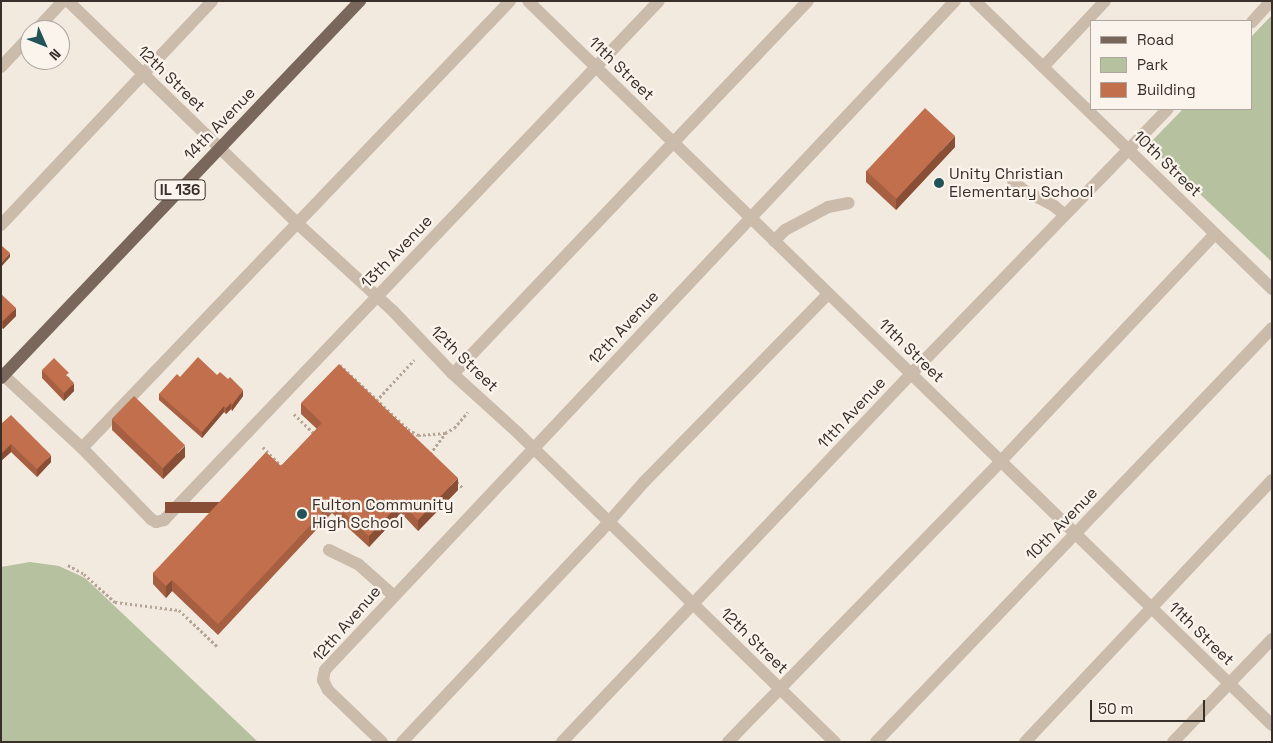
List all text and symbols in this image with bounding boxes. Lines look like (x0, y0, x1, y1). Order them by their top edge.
north arrow (20, 20, 70, 70)
legend (1090, 20, 1253, 110)
text: Road (1137, 30, 1174, 49)
street label: 11th Street (584, 33, 658, 105)
street label: 12th Street (133, 42, 209, 116)
text: N (45, 45, 65, 64)
text: Park (1137, 55, 1168, 74)
text: Building (1137, 80, 1196, 99)
street label: 14th Avenue (180, 83, 260, 165)
street label: 10th Street (1129, 127, 1205, 201)
place label: Unity Christian Elementary School (949, 164, 1094, 202)
marker: Unity Christian Elementary School (933, 177, 945, 189)
road number: IL 136 (154, 178, 206, 202)
street label: 13th Avenue (357, 211, 437, 293)
street label: 12th Avenue (585, 287, 663, 369)
street label: 11th Street (874, 315, 948, 387)
street label: 12th Street (426, 322, 502, 396)
street label: 11th Avenue (814, 373, 890, 453)
street label: 10th Avenue (1022, 483, 1102, 565)
place label: Fulton Community High School (312, 495, 453, 533)
marker: Fulton Community High School (296, 508, 308, 520)
street label: 12th Avenue (309, 582, 385, 666)
street label: 11th Street (1164, 598, 1238, 670)
street label: 12th Street (716, 604, 792, 678)
scale bar (1093, 690, 1208, 722)
text: 50 m (1098, 699, 1133, 718)

